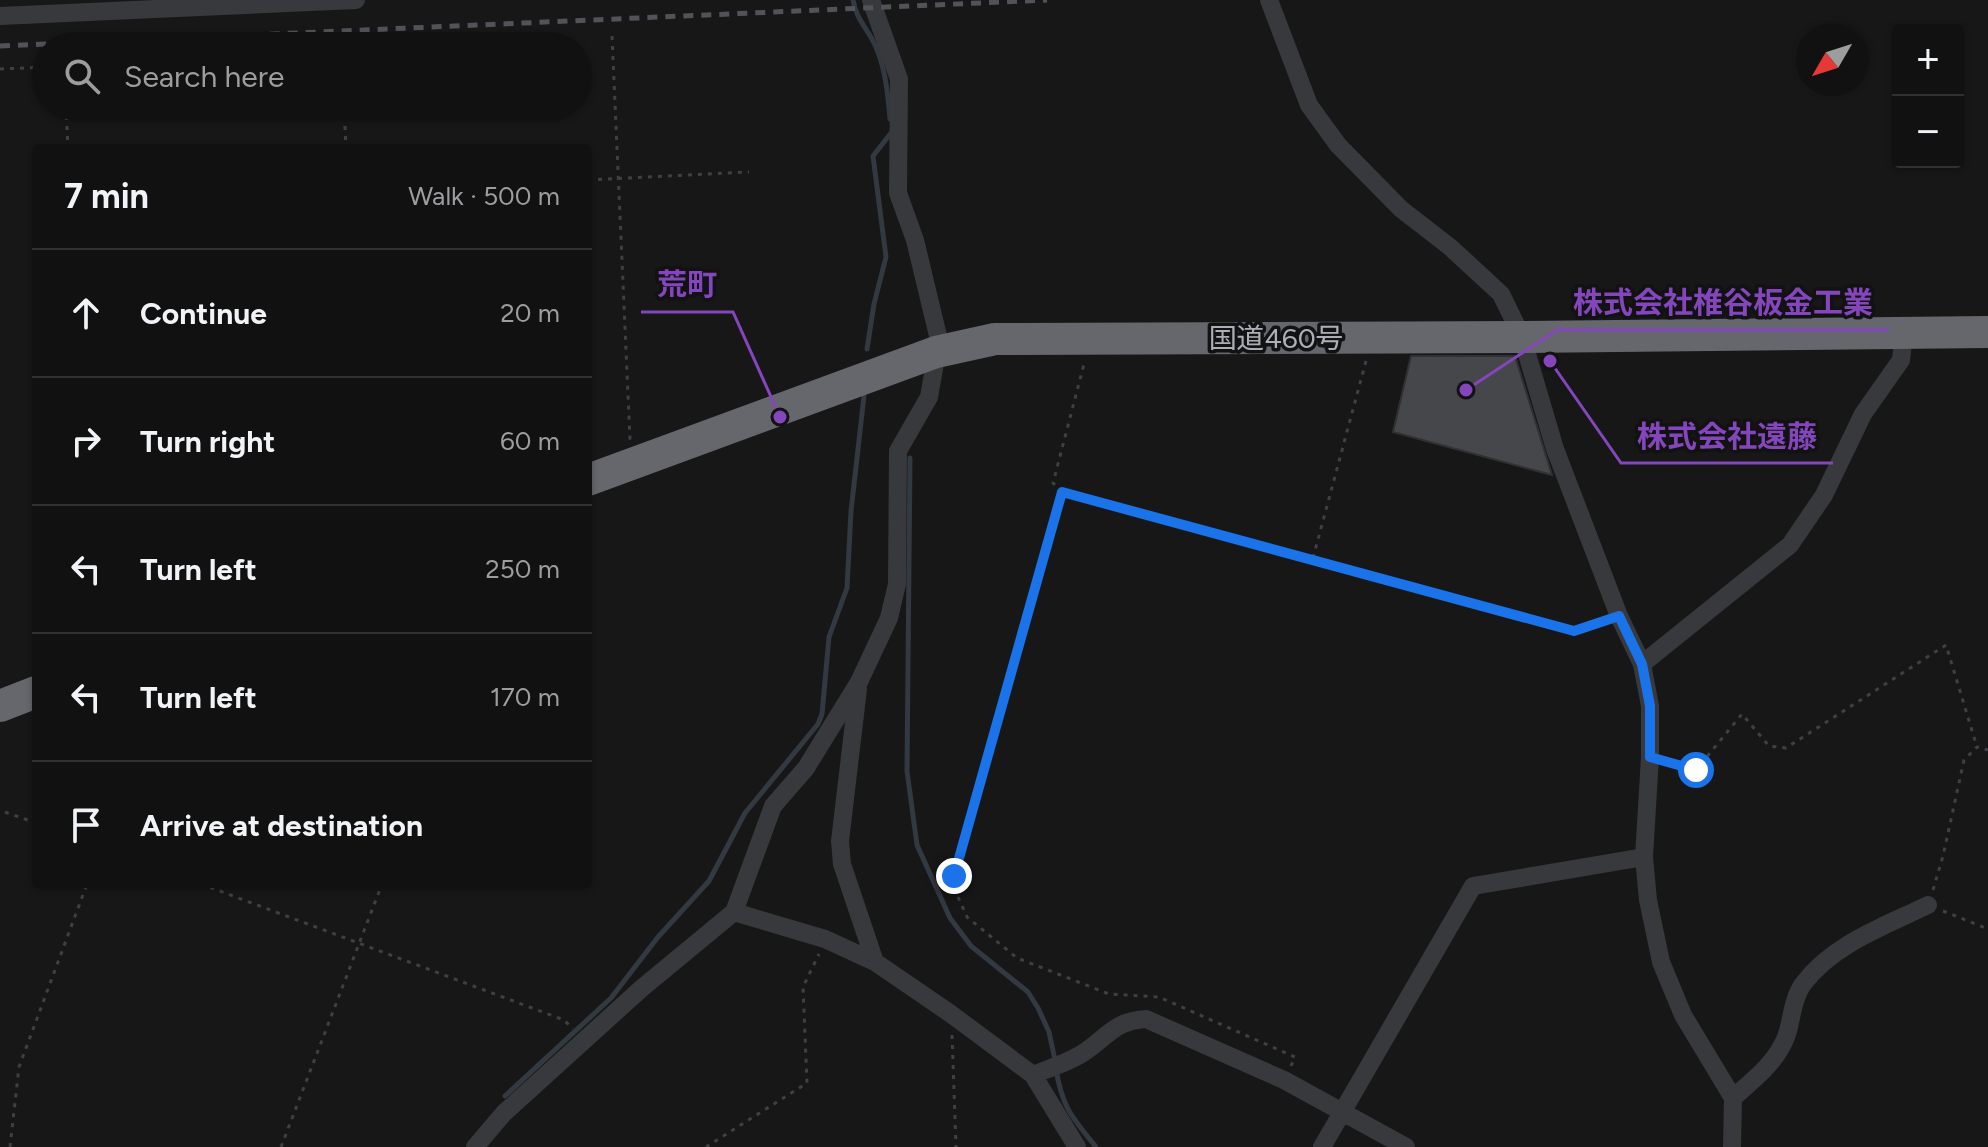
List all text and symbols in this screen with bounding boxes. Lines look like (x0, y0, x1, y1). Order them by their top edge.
north arrow (1796, 24, 1868, 96)
map controls (1892, 24, 1964, 168)
button: + (1892, 24, 1964, 96)
search box (32, 32, 592, 120)
icon: search (60, 54, 104, 98)
text: Search here (124, 58, 284, 95)
button: − (1892, 96, 1964, 168)
text: 7 min (64, 176, 149, 217)
text: Walk · 500 m (408, 180, 560, 212)
callout: 荒町 (641, 258, 733, 312)
text: 荒町 (657, 266, 717, 303)
callout: 株式会社椎谷板金工業 (1557, 276, 1889, 330)
text: 株式会社椎谷板金工業 (1573, 284, 1873, 321)
icon: ahead (64, 291, 108, 335)
text: Continue (140, 295, 267, 332)
text: 20 m (500, 297, 560, 329)
street label: 国道460号 (1208, 321, 1344, 355)
callout: 株式会社遠藤 (1621, 409, 1833, 463)
text: 株式会社遠藤 (1637, 418, 1817, 455)
icon: right (64, 419, 108, 463)
text: Turn right (140, 423, 275, 460)
text: 60 m (500, 425, 560, 457)
icon: left (64, 547, 108, 591)
text: Turn left (140, 551, 257, 588)
text: 250 m (485, 553, 560, 585)
icon: left (64, 675, 108, 719)
text: Turn left (140, 679, 257, 716)
text: 170 m (490, 681, 560, 713)
route start (1678, 752, 1714, 788)
icon: arrive (64, 803, 108, 847)
text: Arrive at destination (140, 807, 423, 844)
route end (936, 858, 972, 894)

